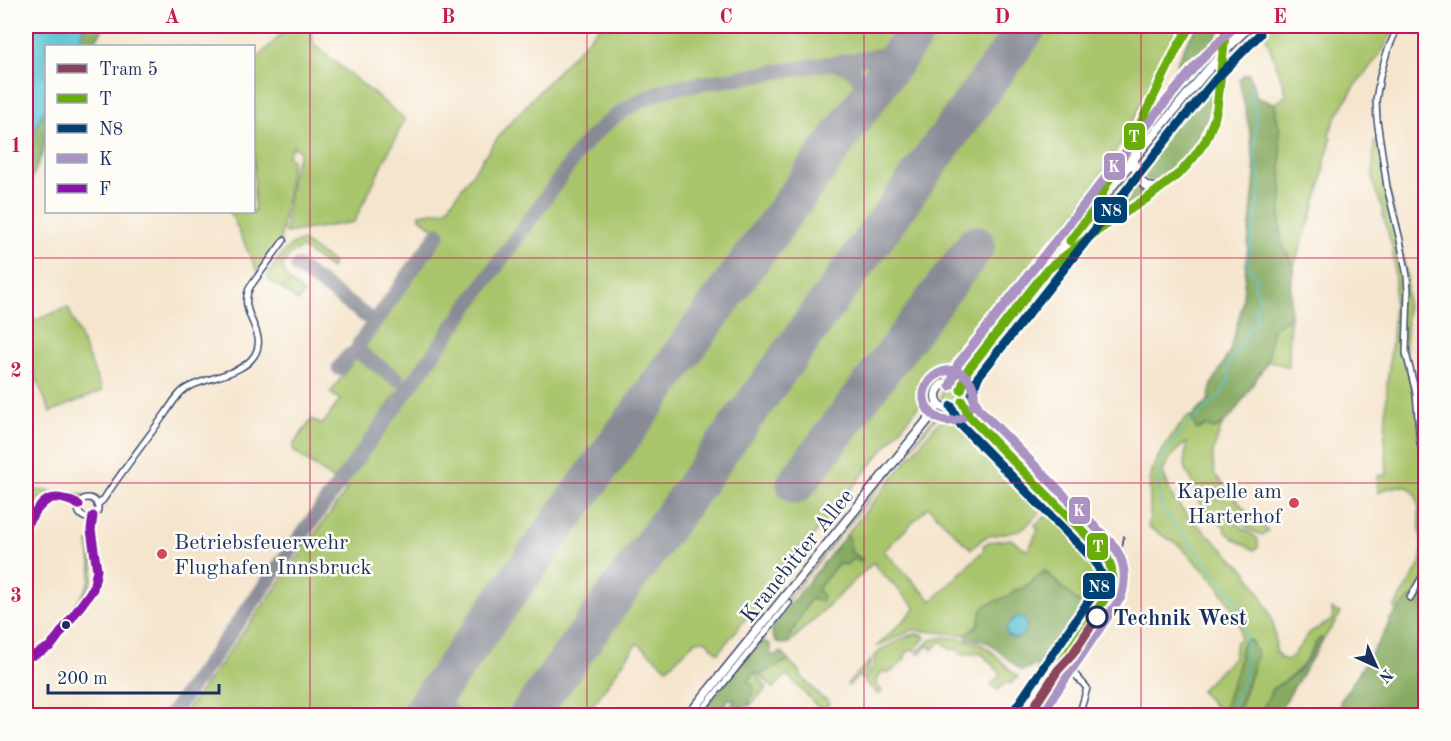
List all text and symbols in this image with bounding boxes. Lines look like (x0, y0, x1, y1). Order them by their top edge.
text: A (164, 8, 180, 28)
text: B (441, 8, 455, 28)
text: C (719, 8, 733, 28)
text: D (994, 8, 1010, 28)
text: E (1273, 8, 1287, 28)
legend (45, 45, 255, 213)
text: Tram 5 (99, 61, 158, 79)
text: T (99, 91, 112, 109)
text: N8 (99, 121, 123, 139)
line badge: T (1123, 122, 1146, 151)
text: T (1128, 130, 1140, 146)
text: 1 (10, 137, 22, 157)
text: K (99, 151, 113, 169)
line badge: K (1103, 152, 1126, 181)
text: K (1108, 160, 1120, 176)
text: F (99, 181, 111, 199)
line badge: N8 (1093, 196, 1128, 224)
text: N8 (1100, 204, 1122, 220)
text: 2 (10, 362, 22, 382)
place label: Kapelle am Harterhof (1176, 481, 1283, 528)
street label: Kranebitter Allee (737, 485, 858, 627)
line badge: K (1068, 496, 1091, 525)
marker: Kapelle am Harterhof (1287, 496, 1301, 510)
text: K (1073, 504, 1085, 520)
place label: Betriebsfeuerwehr Flughafen Innsbruck (174, 532, 372, 579)
line badge: T (1086, 532, 1109, 561)
text: T (1092, 540, 1104, 556)
marker: Betriebsfeuerwehr Flughafen Innsbruck (155, 547, 169, 561)
line badge: N8 (1082, 572, 1116, 600)
text: N8 (1088, 580, 1110, 596)
text: 3 (10, 587, 22, 607)
marker: Technik West (1086, 606, 1108, 628)
place label: Technik West (1113, 608, 1247, 630)
unlabelled marker (60, 619, 72, 631)
north arrow (1346, 636, 1406, 696)
scale bar (48, 657, 219, 695)
text: N (1375, 665, 1395, 686)
text: 200 m (57, 670, 108, 688)

